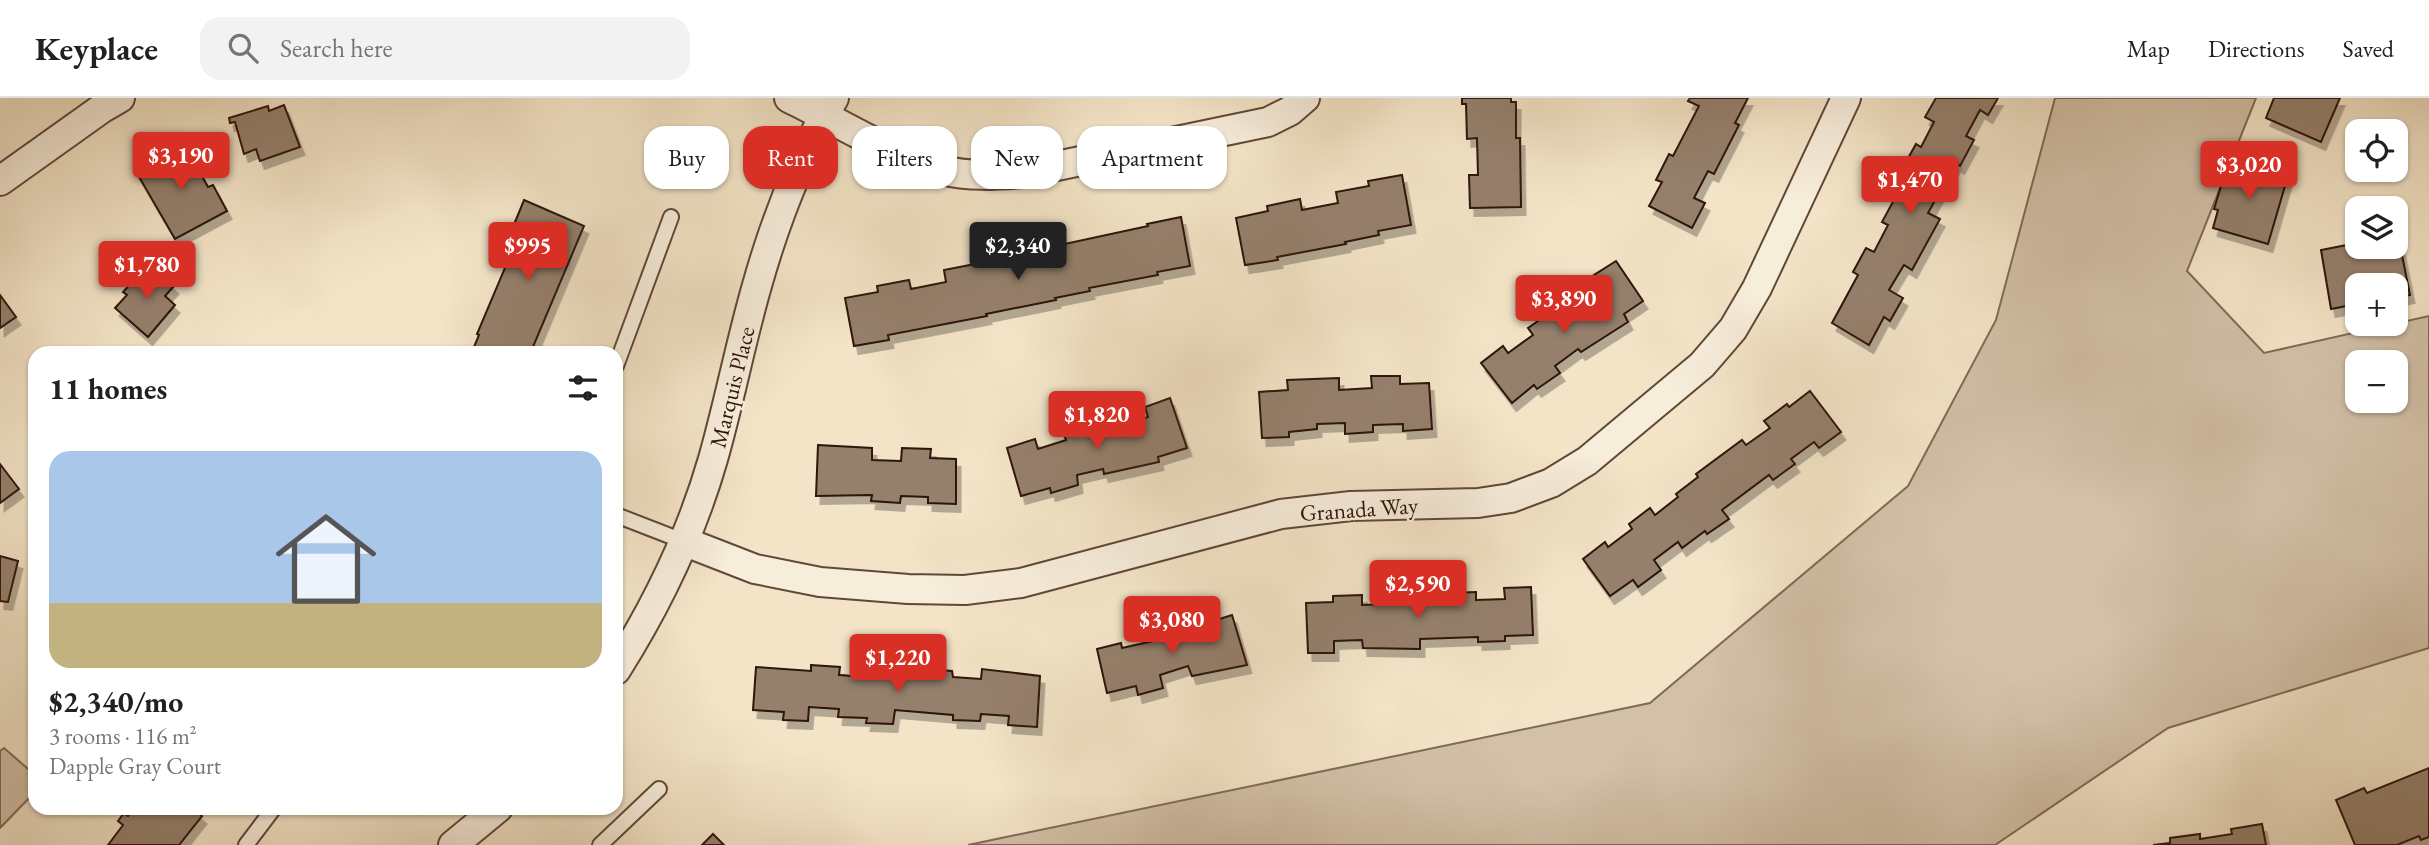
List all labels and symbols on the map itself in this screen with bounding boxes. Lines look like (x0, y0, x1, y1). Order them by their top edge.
pin: $3,190 (124, 132, 238, 192)
pin: $3,020 (2192, 141, 2306, 201)
pin: $1,470 (1853, 156, 1967, 216)
pin: $995 (487, 222, 569, 282)
pin: $2,340 (961, 222, 1075, 282)
pin: $1,780 (90, 242, 204, 301)
pin: $3,890 (1507, 275, 1621, 335)
street label: Marquis Place (702, 323, 762, 451)
pin: $1,820 (1040, 392, 1154, 451)
street label: Granada Way (1299, 490, 1420, 528)
pin: $2,590 (1361, 560, 1475, 620)
pin: $3,080 (1115, 596, 1229, 656)
pin: $1,220 (841, 634, 955, 694)

